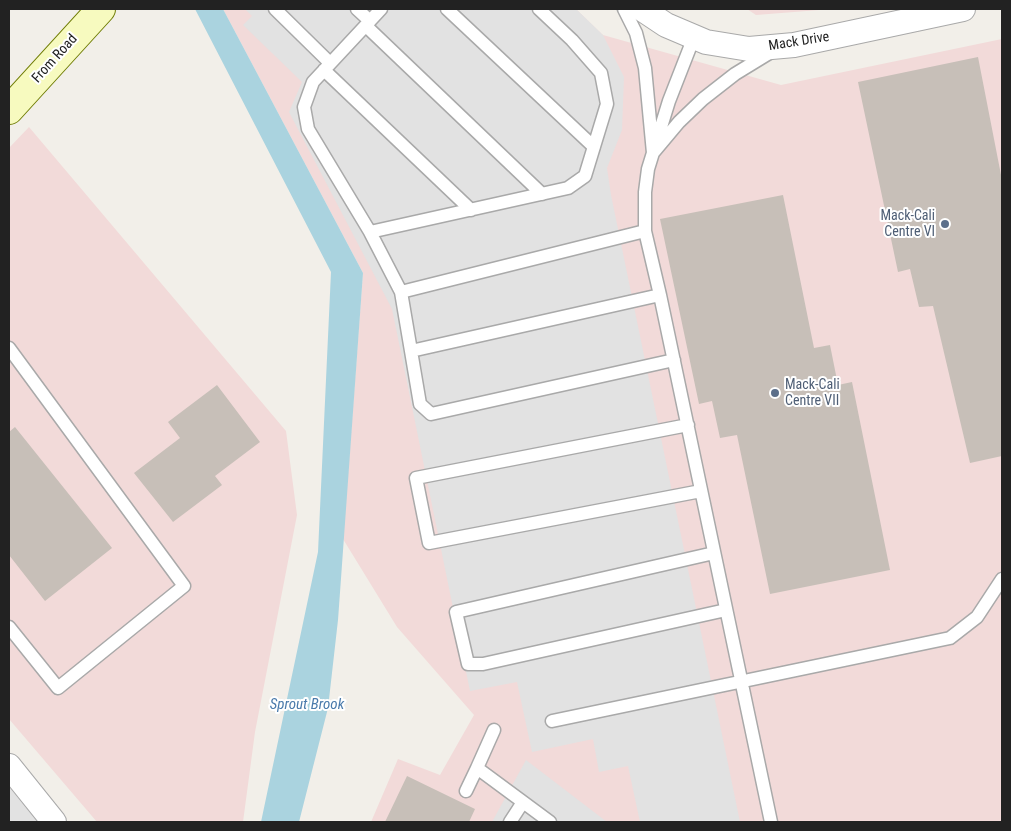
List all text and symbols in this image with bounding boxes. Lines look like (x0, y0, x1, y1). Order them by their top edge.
street label: Mack Drive (767, 29, 831, 55)
street label: From Road (29, 31, 81, 87)
place label: Mack-Cali Centre VI (880, 208, 935, 240)
marker: Mack-Cali Centre VI (939, 218, 951, 230)
place label: Mack-Cali Centre VII (785, 377, 840, 410)
marker: Mack-Cali Centre VII (769, 387, 781, 399)
water label: Sprout Brook (270, 696, 344, 714)

